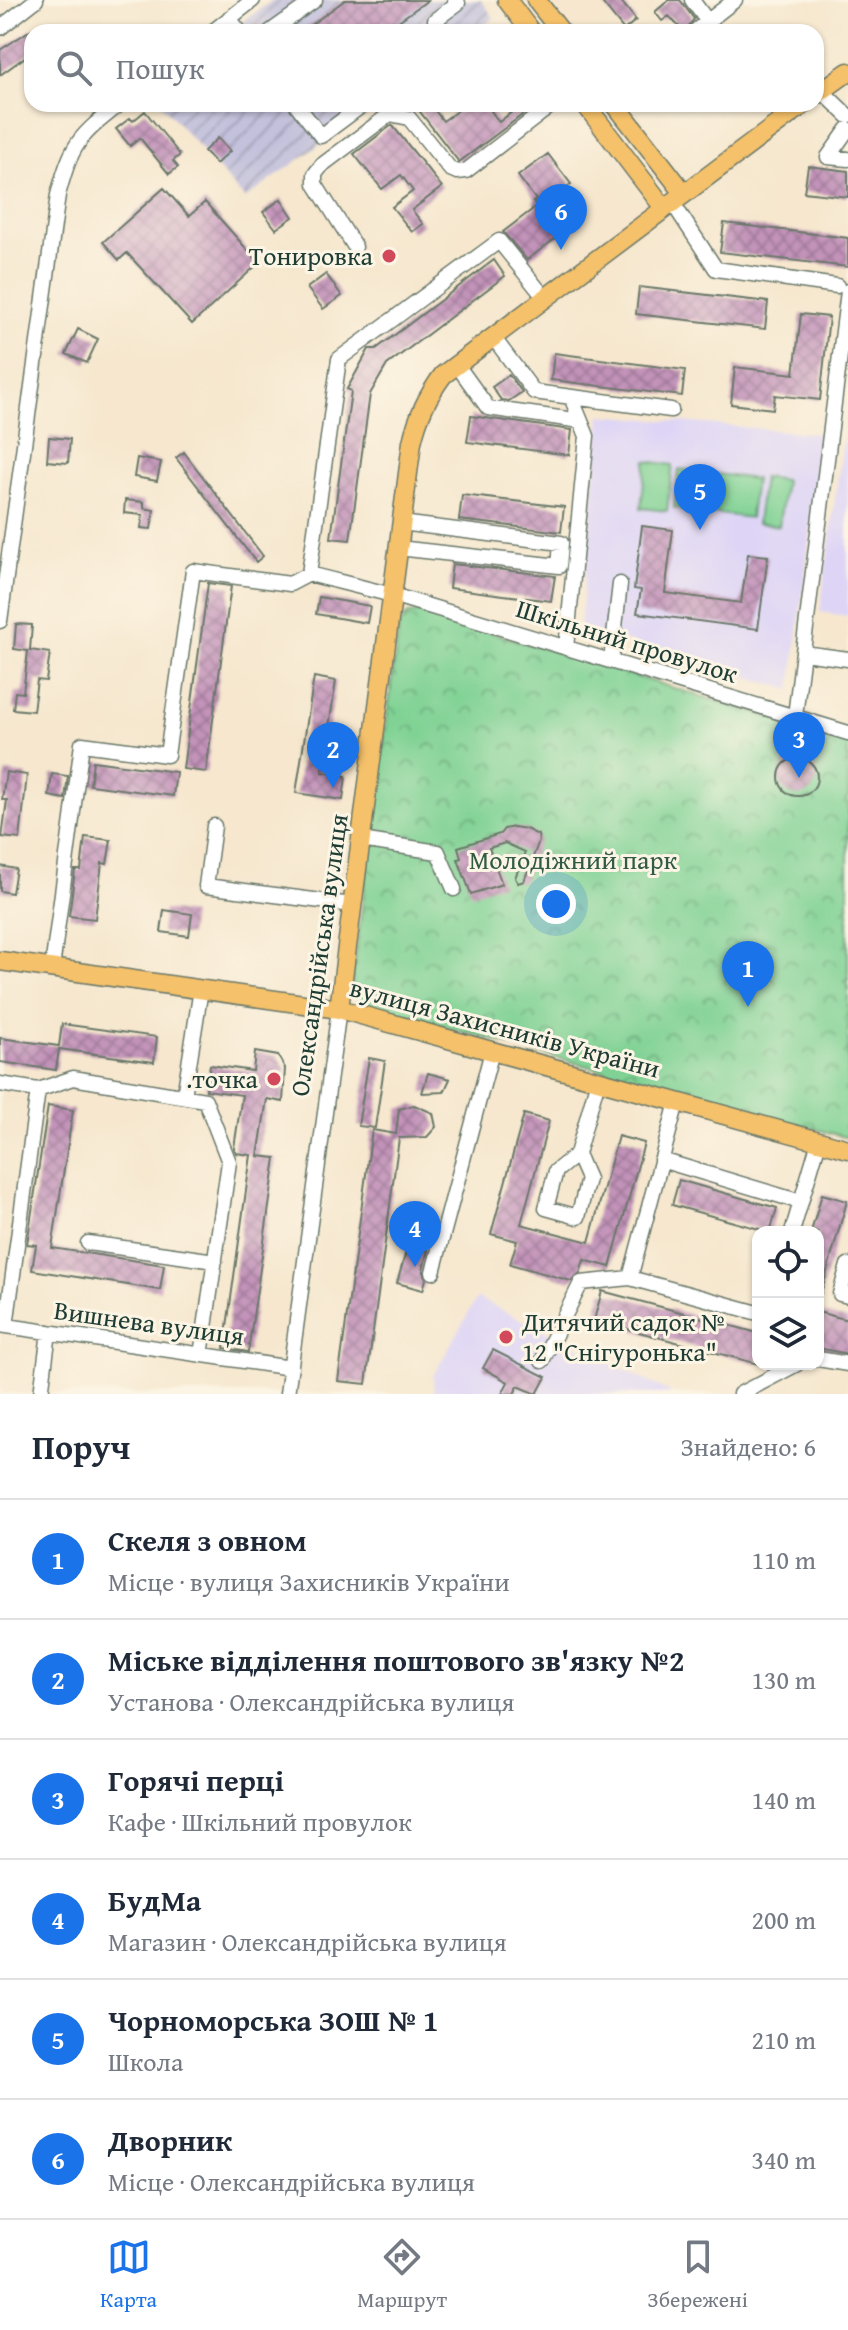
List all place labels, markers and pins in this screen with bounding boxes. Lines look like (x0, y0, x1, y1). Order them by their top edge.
pin: 6 (535, 184, 587, 250)
place label: Тонировка (249, 236, 374, 275)
marker: Тонировка (380, 247, 398, 265)
pin: 5 (674, 464, 726, 530)
pin: 3 (773, 712, 825, 778)
pin: 2 (307, 722, 359, 788)
pin: 1 (722, 941, 774, 1007)
place label: .точка (186, 1059, 259, 1098)
marker: .точка (265, 1070, 283, 1088)
pin: 4 (389, 1201, 441, 1267)
place label: Дитячий садок № 12 "Снігуронька" (521, 1302, 726, 1371)
marker: Дитячий садок № 12 "Снігуронька" (497, 1328, 515, 1346)

